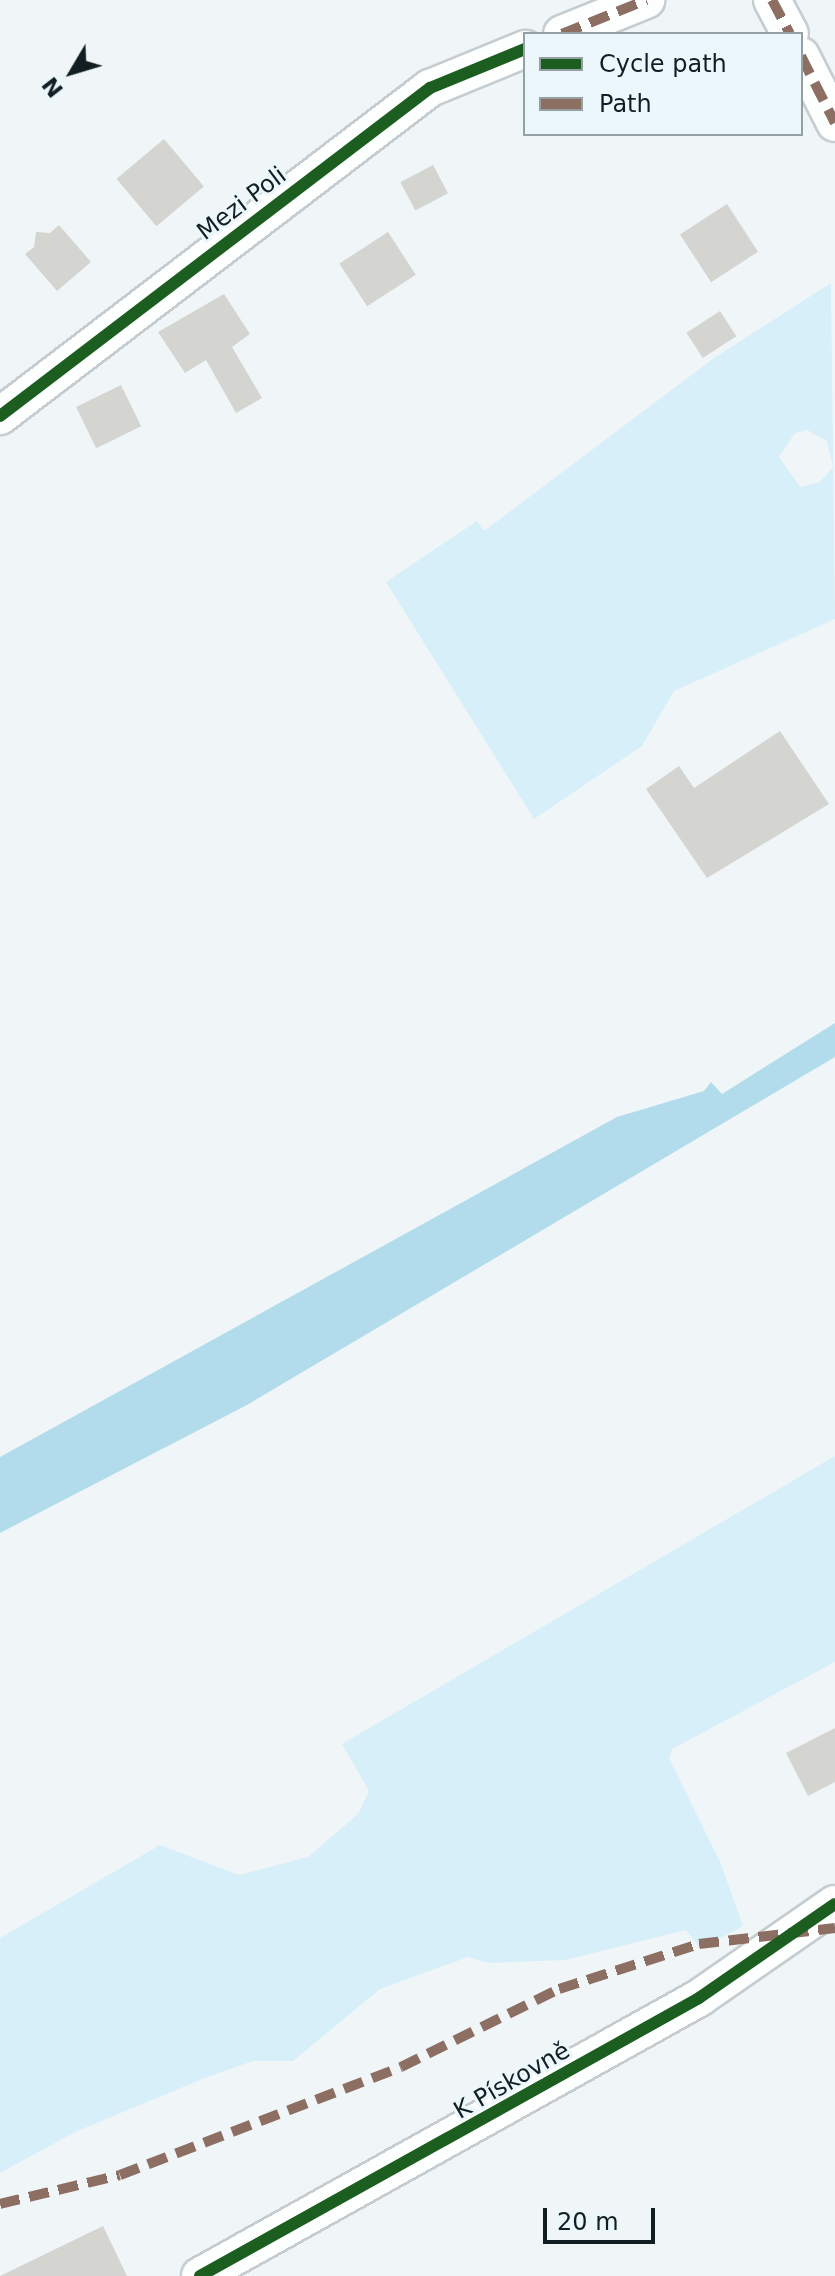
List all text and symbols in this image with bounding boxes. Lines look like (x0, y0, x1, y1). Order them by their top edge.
north arrow (32, 32, 112, 112)
legend (523, 32, 803, 136)
text: Cycle path (599, 50, 727, 78)
text: N (37, 72, 68, 102)
text: Path (599, 90, 652, 118)
street label: Mezi Poli (192, 161, 292, 247)
street label: K Pískovně (449, 2036, 575, 2126)
scale bar (547, 2192, 659, 2242)
text: 20 m (557, 2208, 619, 2236)

